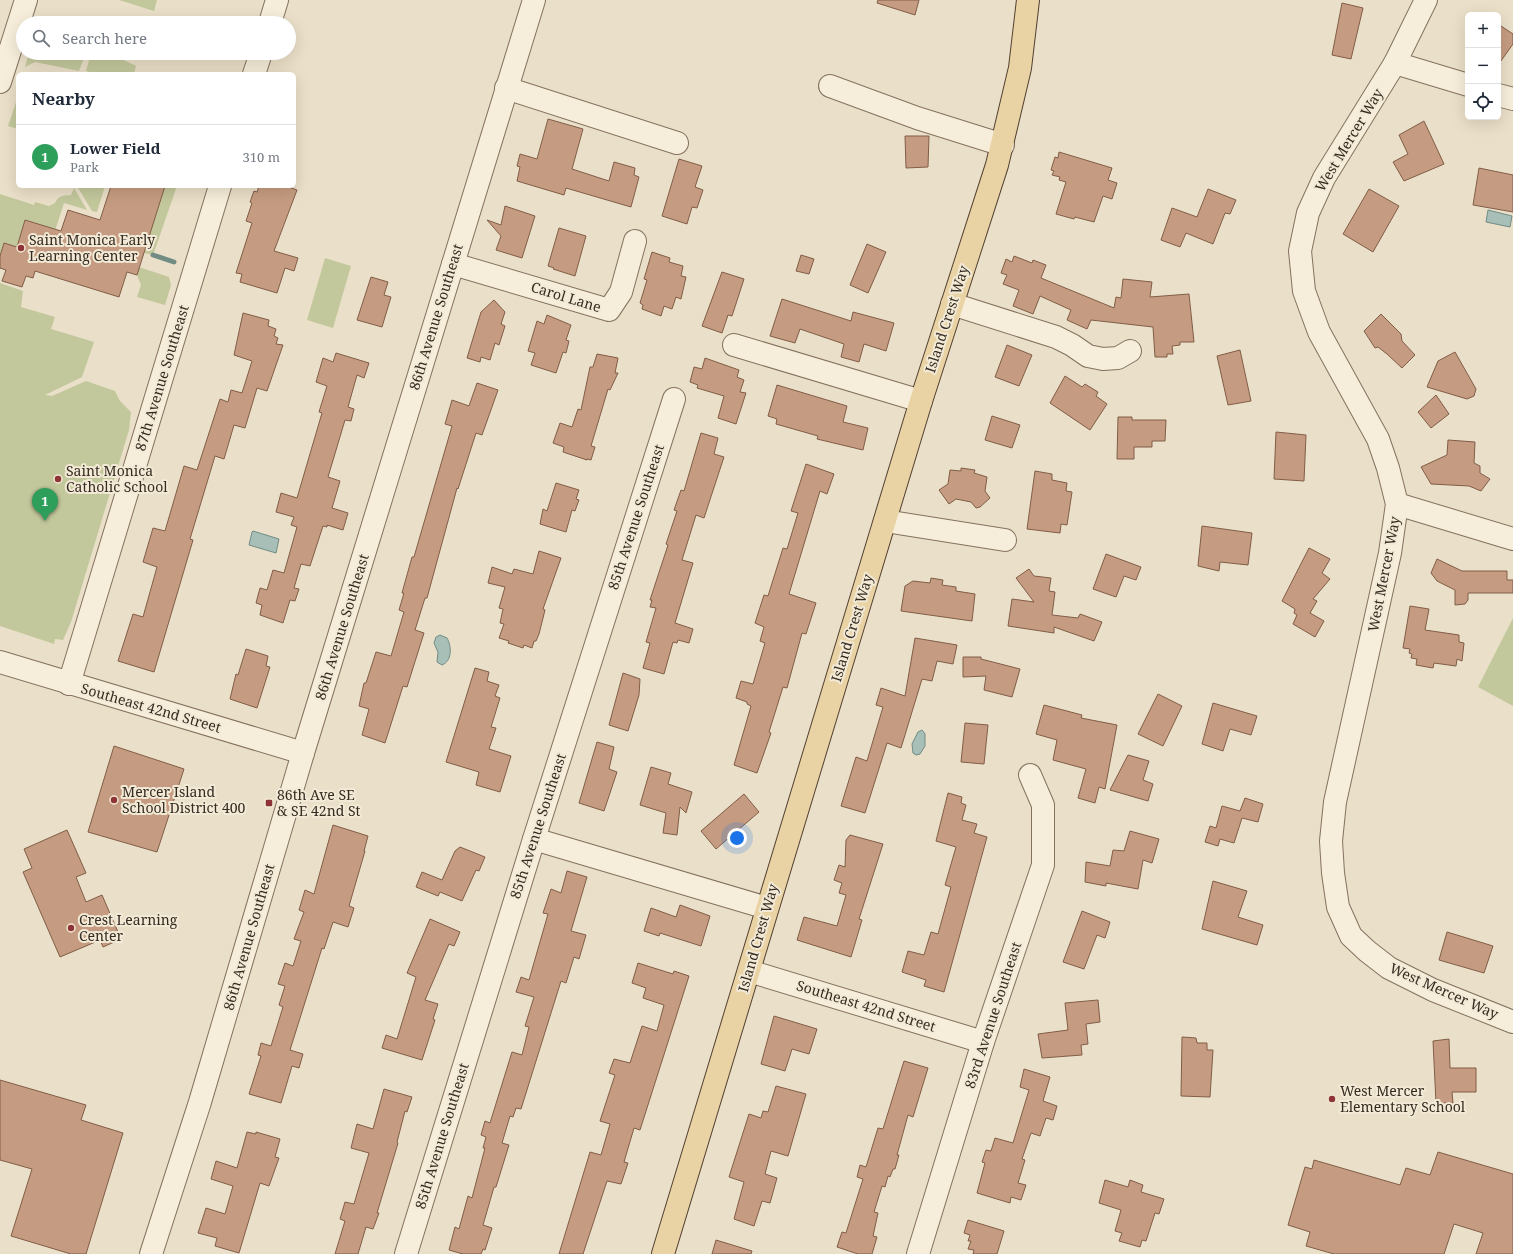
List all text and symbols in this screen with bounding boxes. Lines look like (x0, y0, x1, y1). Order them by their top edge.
map controls (1465, 12, 1501, 120)
button: + (1465, 12, 1501, 48)
search box (16, 16, 296, 60)
icon: search (30, 27, 52, 49)
text: Search here (62, 28, 147, 48)
button: − (1465, 48, 1501, 84)
button: locate (1465, 84, 1501, 120)
street label: West Mercer Way (1310, 85, 1387, 195)
text: Nearby (32, 87, 95, 110)
text: Lower Field (70, 138, 160, 158)
text: 1 (41, 148, 49, 166)
text: 310 m (243, 148, 280, 166)
text: Park (70, 158, 99, 176)
place label: Saint Monica Early Learning Center (29, 230, 155, 265)
street label: 86th Avenue Southeast (404, 241, 467, 392)
marker: Saint Monica Early Learning Center (16, 243, 26, 253)
street label: Island Crest Way (920, 263, 973, 375)
street label: Carol Lane (529, 277, 603, 316)
street label: 87th Avenue Southeast (130, 302, 193, 453)
street label: 85th Avenue Southeast (603, 442, 668, 592)
place label: Saint Monica Catholic School (66, 461, 168, 496)
marker: Saint Monica Catholic School (53, 474, 63, 484)
pin: 1 (32, 488, 58, 521)
street label: West Mercer Way (1363, 514, 1404, 633)
street label: 86th Avenue Southeast (310, 551, 373, 702)
street label: Island Crest Way (826, 572, 877, 684)
street label: Southeast 42nd Street (79, 678, 223, 737)
street label: 85th Avenue Southeast (505, 751, 570, 901)
place label: Mercer Island School District 400 (122, 782, 246, 817)
place label: 86th Ave SE & SE 42nd St (277, 785, 361, 820)
marker: Mercer Island School District 400 (109, 795, 119, 805)
marker: 86th Ave SE & SE 42nd St (264, 798, 274, 808)
your location (727, 828, 747, 848)
street label: 86th Avenue Southeast (218, 861, 279, 1012)
street label: Island Crest Way (733, 881, 782, 994)
place label: Crest Learning Center (79, 910, 178, 945)
marker: Crest Learning Center (66, 923, 76, 933)
street label: 83rd Avenue Southeast (960, 939, 1025, 1091)
street label: West Mercer Way (1387, 958, 1502, 1023)
street label: Southeast 42nd Street (794, 975, 938, 1036)
street label: 85th Avenue Southeast (410, 1060, 473, 1211)
place label: West Mercer Elementary School (1340, 1081, 1466, 1116)
marker: West Mercer Elementary School (1327, 1094, 1337, 1104)

